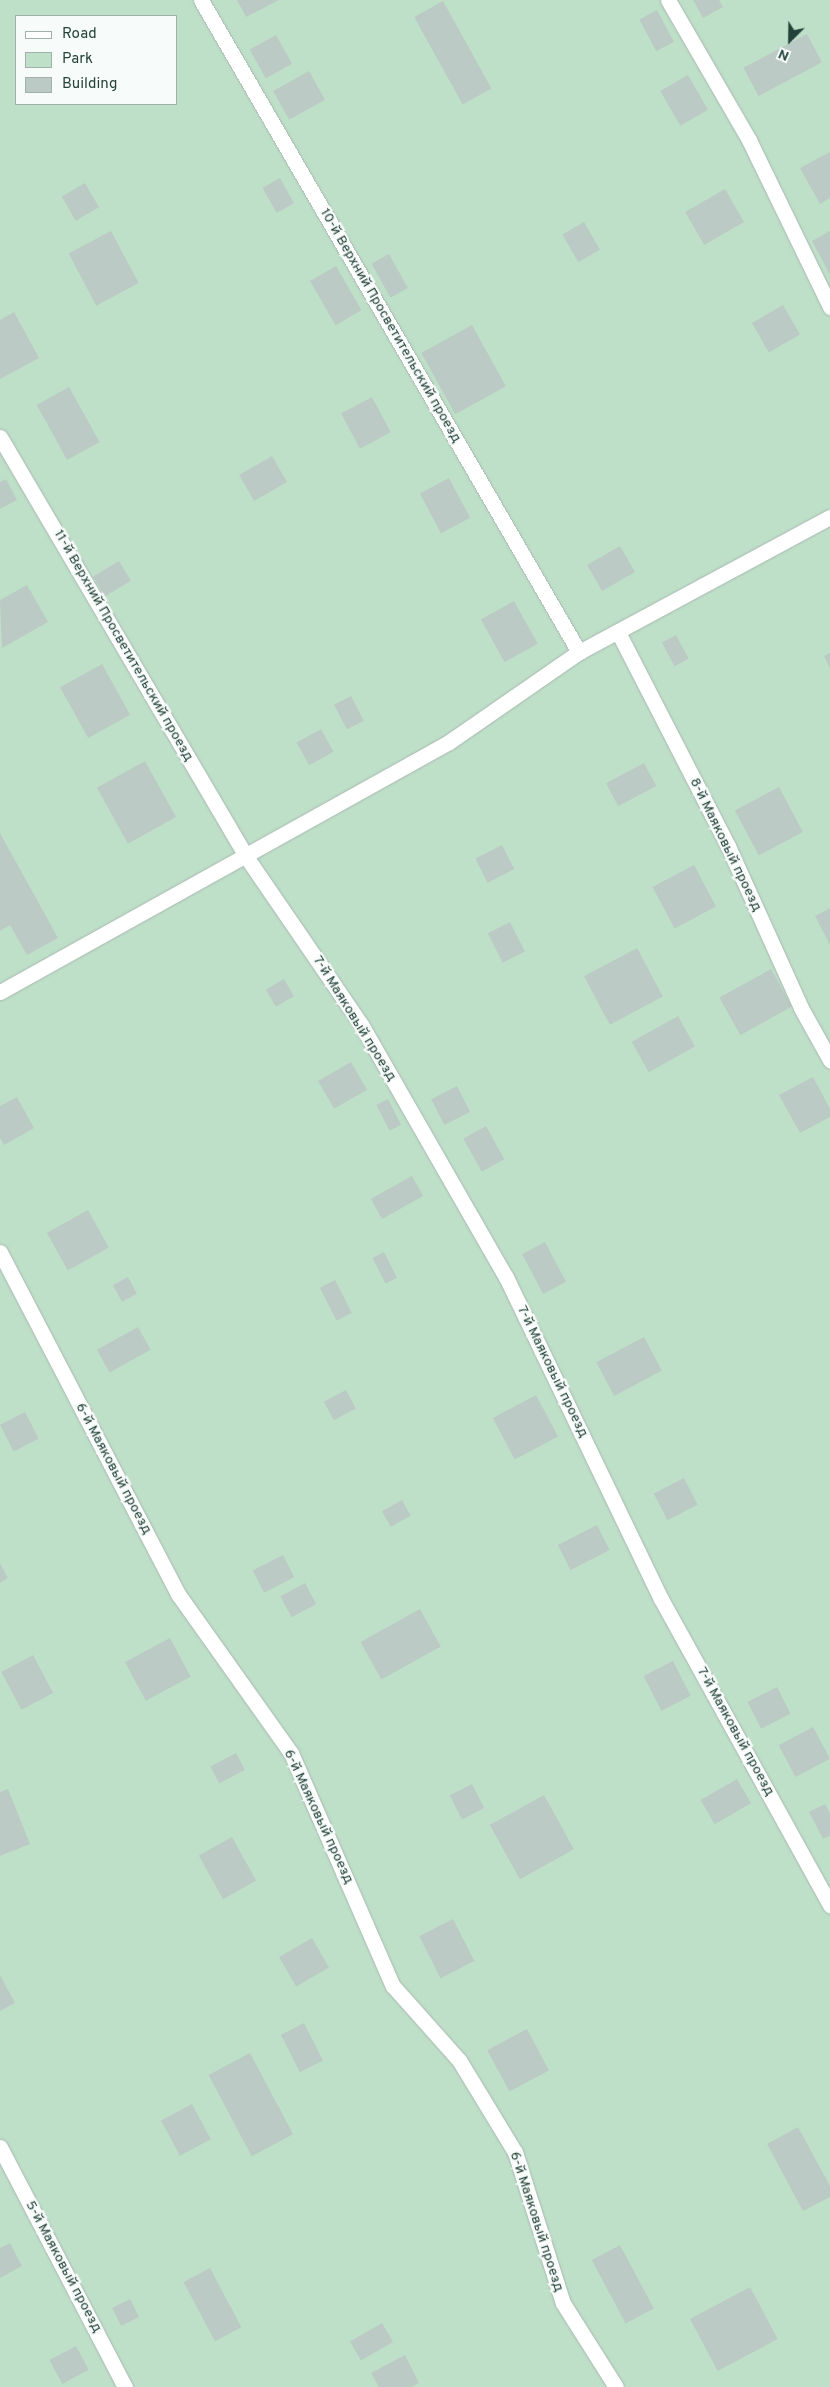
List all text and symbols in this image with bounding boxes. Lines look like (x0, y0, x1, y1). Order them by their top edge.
legend (15, 15, 178, 105)
north arrow (765, 15, 815, 65)
text: Road (62, 25, 97, 44)
text: N (776, 44, 792, 64)
text: Park (62, 50, 93, 69)
text: Building (62, 75, 117, 94)
street label: 10-й Верхний Просветительский проезд (316, 206, 464, 446)
street label: 11-й Верхний Просветительский проезд (50, 527, 196, 765)
street label: 8-й Маяковый проезд (685, 775, 765, 915)
street label: 7-й Маяковый проезд (309, 953, 399, 1085)
street label: 7-й Маяковый проезд (513, 1303, 591, 1441)
street label: 6-й Маяковый проезд (71, 1400, 155, 1538)
street label: 7-й Маяковый проезд (693, 1665, 777, 1799)
street label: 6-й Маяковый проезд (279, 1747, 357, 1887)
street label: 6-й Маяковый проезд (505, 2150, 567, 2294)
street label: 5-й Маяковый проезд (21, 2198, 105, 2336)

